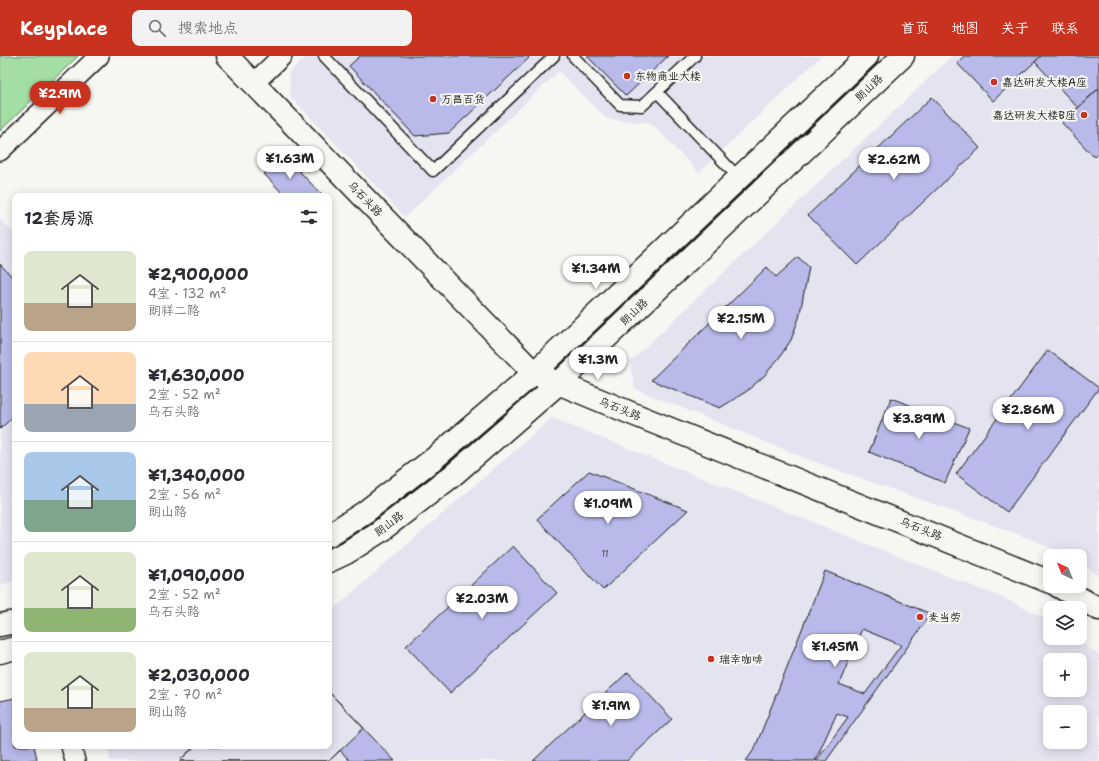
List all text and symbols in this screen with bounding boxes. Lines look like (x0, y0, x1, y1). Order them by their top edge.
search box (132, 10, 412, 46)
text: Keyplace (20, 16, 108, 41)
icon: search (146, 17, 168, 39)
text: 搜索地点 (178, 18, 238, 38)
text: 首页 (901, 19, 929, 37)
text: 地图 (951, 19, 979, 37)
text: 关于 (1001, 19, 1029, 37)
text: 联系 (1051, 19, 1079, 37)
place label: 东物商业大楼 (635, 69, 701, 84)
marker: 东物商业大楼 (622, 71, 632, 81)
street label: 朗山路 (852, 71, 886, 105)
place label: 嘉达研发大楼A座 (1002, 75, 1087, 90)
marker: 嘉达研发大楼A座 (989, 77, 999, 87)
pin: ¥2.9M (32, 81, 88, 115)
text: ¥2.9M (39, 85, 81, 102)
place label: 万昌百货 (441, 92, 485, 107)
marker: 万昌百货 (428, 94, 438, 104)
place label: 嘉达研发大楼B座 (993, 108, 1076, 123)
marker: 嘉达研发大楼B座 (1079, 110, 1089, 120)
pin: ¥1.63M (257, 146, 323, 180)
pin: ¥2.62M (861, 147, 927, 181)
text: ¥1.63M (266, 150, 314, 167)
text: ¥2.62M (868, 151, 920, 168)
street label: 乌石头路 (344, 178, 386, 220)
icon: filters (298, 206, 320, 228)
text: 12套房源 (24, 207, 94, 229)
pin: ¥1.34M (563, 256, 629, 290)
text: ¥1.34M (571, 260, 621, 277)
text: ¥2,900,000 (148, 263, 249, 285)
icon: home (56, 267, 104, 315)
text: 4室 · 132 m² (148, 285, 226, 302)
street label: 朗山路 (617, 295, 651, 329)
text: 朗祥二路 (148, 302, 200, 319)
pin: ¥2.15M (708, 306, 774, 340)
text: ¥2.15M (717, 310, 765, 327)
pin: ¥1.3M (570, 347, 626, 381)
text: ¥1.3M (578, 351, 618, 368)
text: ¥1,630,000 (148, 364, 245, 386)
icon: home (56, 368, 104, 416)
text: 2室 · 52 m² (148, 386, 221, 403)
street label: 乌石头路 (597, 394, 643, 424)
pin: ¥2.86M (995, 397, 1061, 431)
text: ¥2.86M (1001, 401, 1055, 418)
text: 乌石头路 (148, 403, 200, 420)
pin: ¥3.89M (886, 406, 952, 440)
text: ¥3.89M (893, 410, 945, 427)
text: ¥1,340,000 (148, 464, 245, 486)
icon: home (56, 468, 104, 516)
text: 2室 · 56 m² (148, 486, 221, 503)
pin: ¥1.09M (575, 491, 641, 525)
text: ¥1.09M (584, 495, 633, 512)
text: 朗山路 (148, 503, 187, 520)
street label: 朗山路 (371, 508, 407, 540)
street label: 乌石头路 (898, 514, 944, 544)
house number: 11 (601, 548, 609, 560)
north arrow (1043, 549, 1087, 593)
map controls (1043, 549, 1087, 749)
text: ¥1,090,000 (148, 564, 245, 586)
icon: home (56, 568, 104, 616)
text: 2室 · 52 m² (148, 586, 221, 603)
pin: ¥2.03M (449, 586, 515, 620)
text: ¥2.03M (456, 590, 508, 607)
button: layers (1043, 601, 1087, 645)
text: 乌石头路 (148, 603, 200, 620)
place label: 麦当劳 (928, 610, 961, 625)
marker: 麦当劳 (915, 612, 925, 622)
pin: ¥1.45M (802, 634, 868, 668)
text: ¥1.45M (811, 638, 859, 655)
place label: 瑞幸咖啡 (719, 652, 763, 667)
button: + (1043, 653, 1087, 697)
marker: 瑞幸咖啡 (706, 654, 716, 664)
text: ¥2,030,000 (148, 664, 250, 686)
icon: home (56, 668, 104, 716)
text: 2室 · 70 m² (148, 686, 222, 703)
pin: ¥1.9M (583, 693, 639, 727)
text: ¥1.9M (592, 697, 630, 714)
text: 朗山路 (148, 703, 187, 720)
button: − (1043, 705, 1087, 749)

